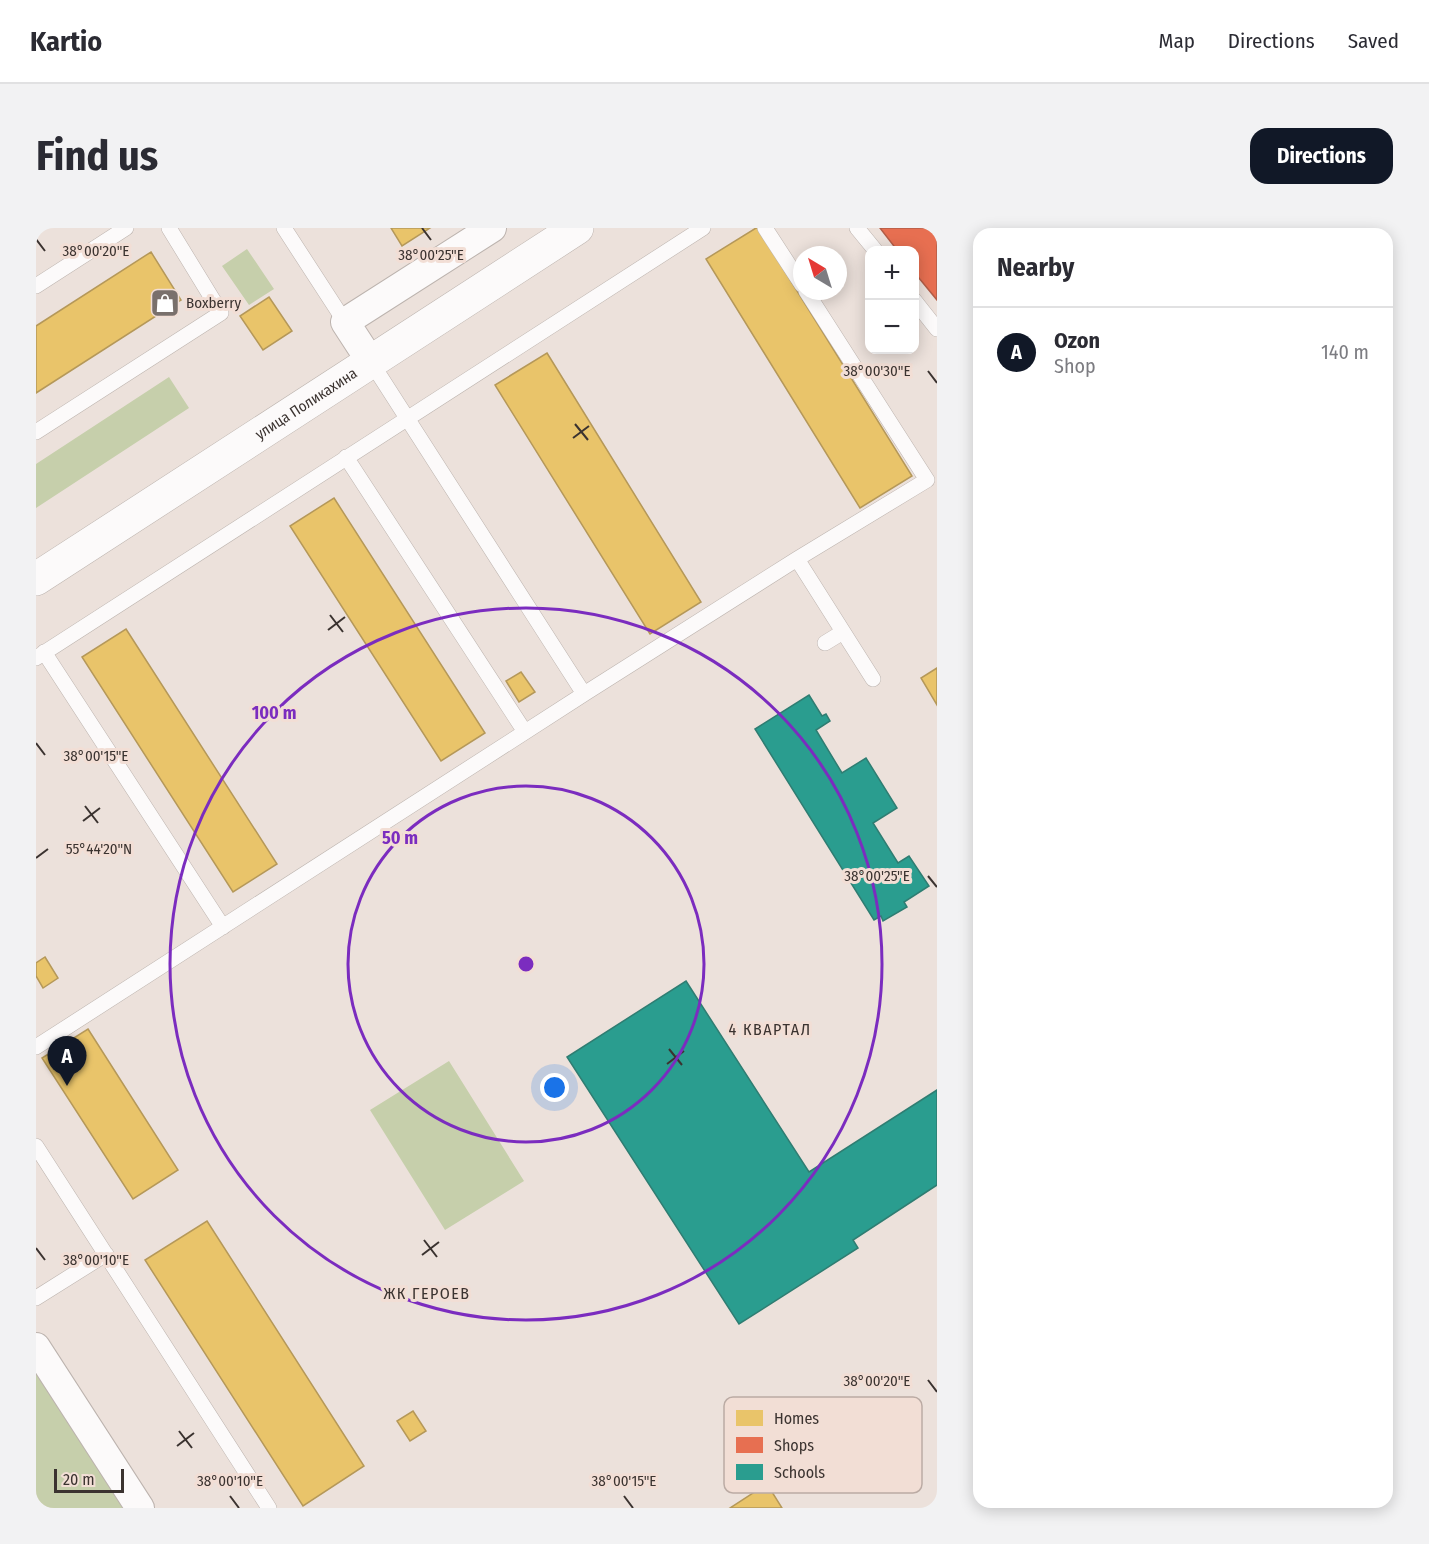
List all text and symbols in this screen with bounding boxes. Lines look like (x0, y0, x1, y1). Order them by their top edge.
text: Kartio (30, 25, 102, 58)
text: Map (1158, 28, 1195, 54)
text: Directions (1228, 28, 1315, 54)
text: Saved (1348, 28, 1399, 54)
button: Directions (1250, 128, 1393, 184)
text: Find us (36, 131, 158, 181)
text: 38°00'20"E (63, 242, 129, 260)
text: 38°00'25"E (398, 246, 464, 264)
north arrow (793, 246, 847, 300)
map controls (865, 246, 919, 354)
button: + (865, 246, 919, 300)
text: Nearby (997, 252, 1074, 283)
shop icon: Boxberry (149, 287, 181, 319)
place label: Boxberry (186, 294, 241, 312)
button: − (865, 300, 919, 354)
text: Ozon (1054, 327, 1100, 354)
text: A (1011, 340, 1022, 364)
text: 140 m (1321, 340, 1369, 364)
text: Shop (1054, 354, 1096, 378)
text: 38°00'30"E (844, 362, 910, 380)
street label: улица Поликахина (252, 364, 360, 443)
text: 100 m (252, 702, 296, 724)
text: 38°00'15"E (64, 747, 128, 765)
text: 50 m (382, 827, 418, 849)
text: 55°44'20"N (66, 840, 132, 858)
text: 38°00'25"E (844, 867, 910, 885)
centre of rings (516, 954, 536, 974)
district label: 4 КВАРТАЛ (728, 1020, 812, 1039)
pin: A (48, 1036, 87, 1086)
your location (540, 1073, 569, 1102)
text: 38°00'10"E (63, 1251, 129, 1269)
district label: ЖК ГЕРОЕВ (383, 1284, 471, 1303)
text: 38°00'20"E (844, 1372, 910, 1390)
legend (724, 1397, 922, 1493)
text: Homes (774, 1409, 819, 1428)
text: Shops (774, 1436, 814, 1455)
text: Schools (774, 1463, 825, 1482)
scale bar (54, 1466, 124, 1494)
text: 20 m (63, 1470, 94, 1489)
text: 38°00'10"E (197, 1472, 263, 1490)
text: 38°00'15"E (592, 1472, 656, 1490)

